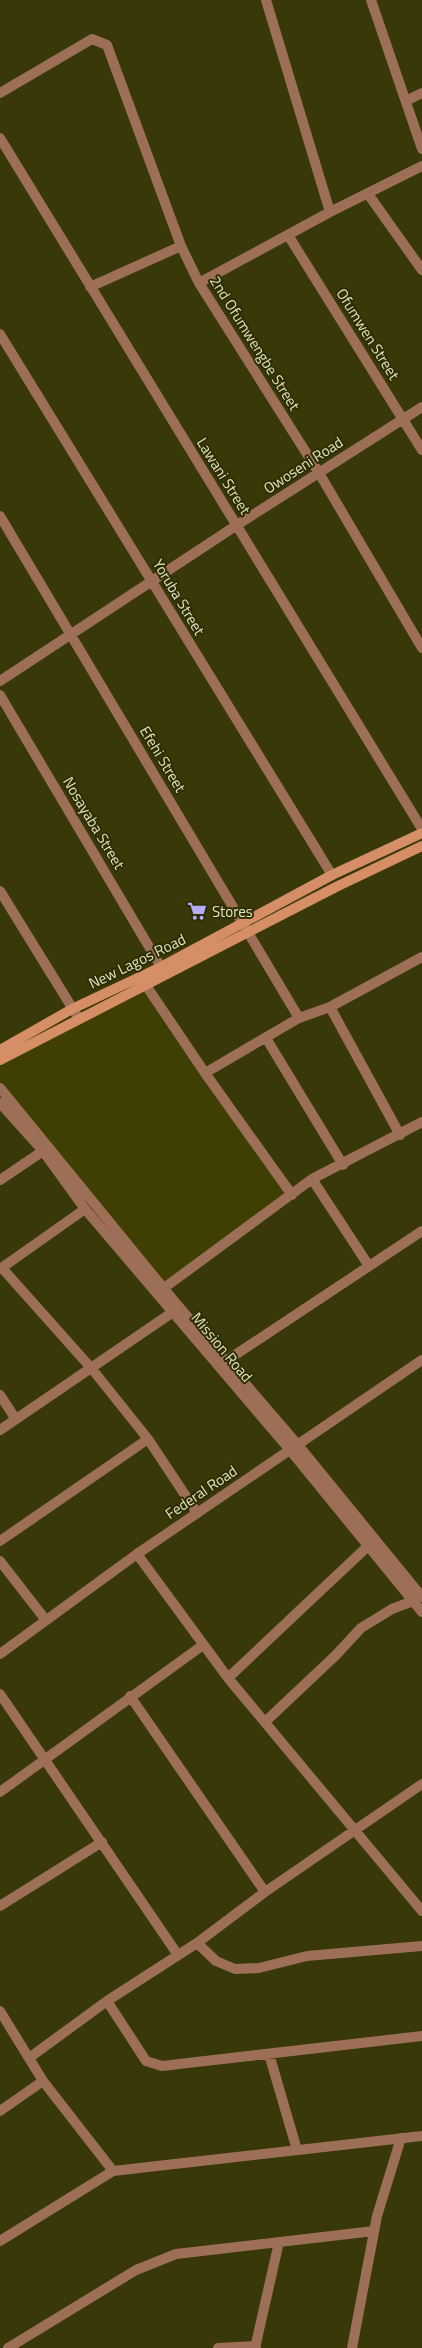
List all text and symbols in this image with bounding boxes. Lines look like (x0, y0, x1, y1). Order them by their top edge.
street label: 2nd Ofumwengbe Street (204, 271, 306, 415)
street label: Ofumwen Street (331, 284, 406, 385)
street label: Owoseni Road (259, 431, 347, 499)
street label: Lawani Street (191, 433, 257, 520)
street label: Yoruba Street (147, 554, 211, 640)
street label: Efehi Street (134, 721, 192, 797)
street label: Nosayaba Street (57, 772, 131, 874)
supermarket icon: Stores (186, 900, 208, 922)
place label: Stores (212, 900, 253, 923)
street label: New Lagos Road (85, 928, 189, 994)
street label: Mission Road (186, 1307, 258, 1387)
street label: Federal Road (160, 1459, 242, 1525)

